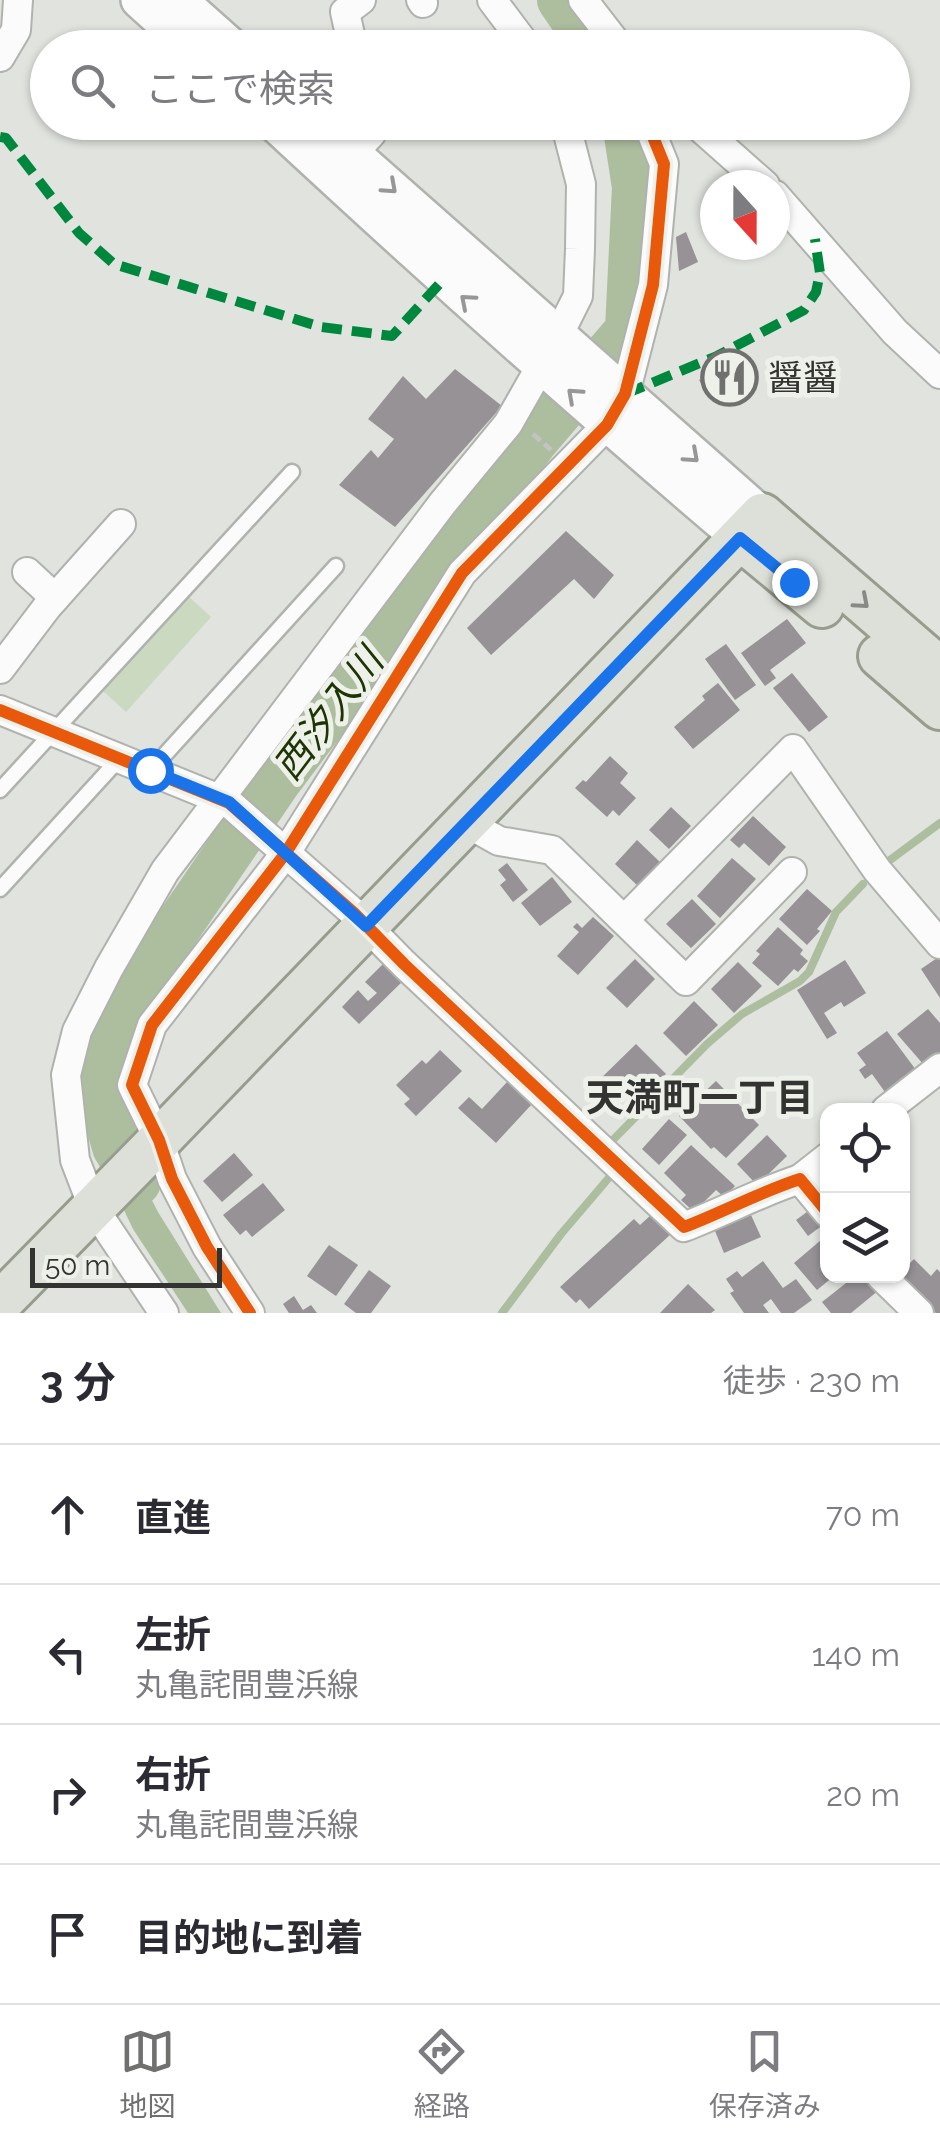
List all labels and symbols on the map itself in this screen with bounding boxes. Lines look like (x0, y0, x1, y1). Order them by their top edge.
north arrow (700, 170, 790, 260)
one-way arrow (378, 176, 397, 194)
one-way arrow (461, 294, 479, 312)
restaurant icon: 醤醤 (699, 347, 759, 407)
place label: 醤醤 (768, 357, 838, 398)
one-way arrow (567, 389, 586, 407)
one-way arrow (680, 444, 699, 462)
route end (772, 560, 818, 606)
one-way arrow (850, 590, 869, 608)
water label: 西汐入川 (264, 637, 394, 788)
route start (128, 748, 174, 794)
district label: 天満町一丁目 (586, 1075, 814, 1120)
scale bar (30, 1243, 222, 1288)

